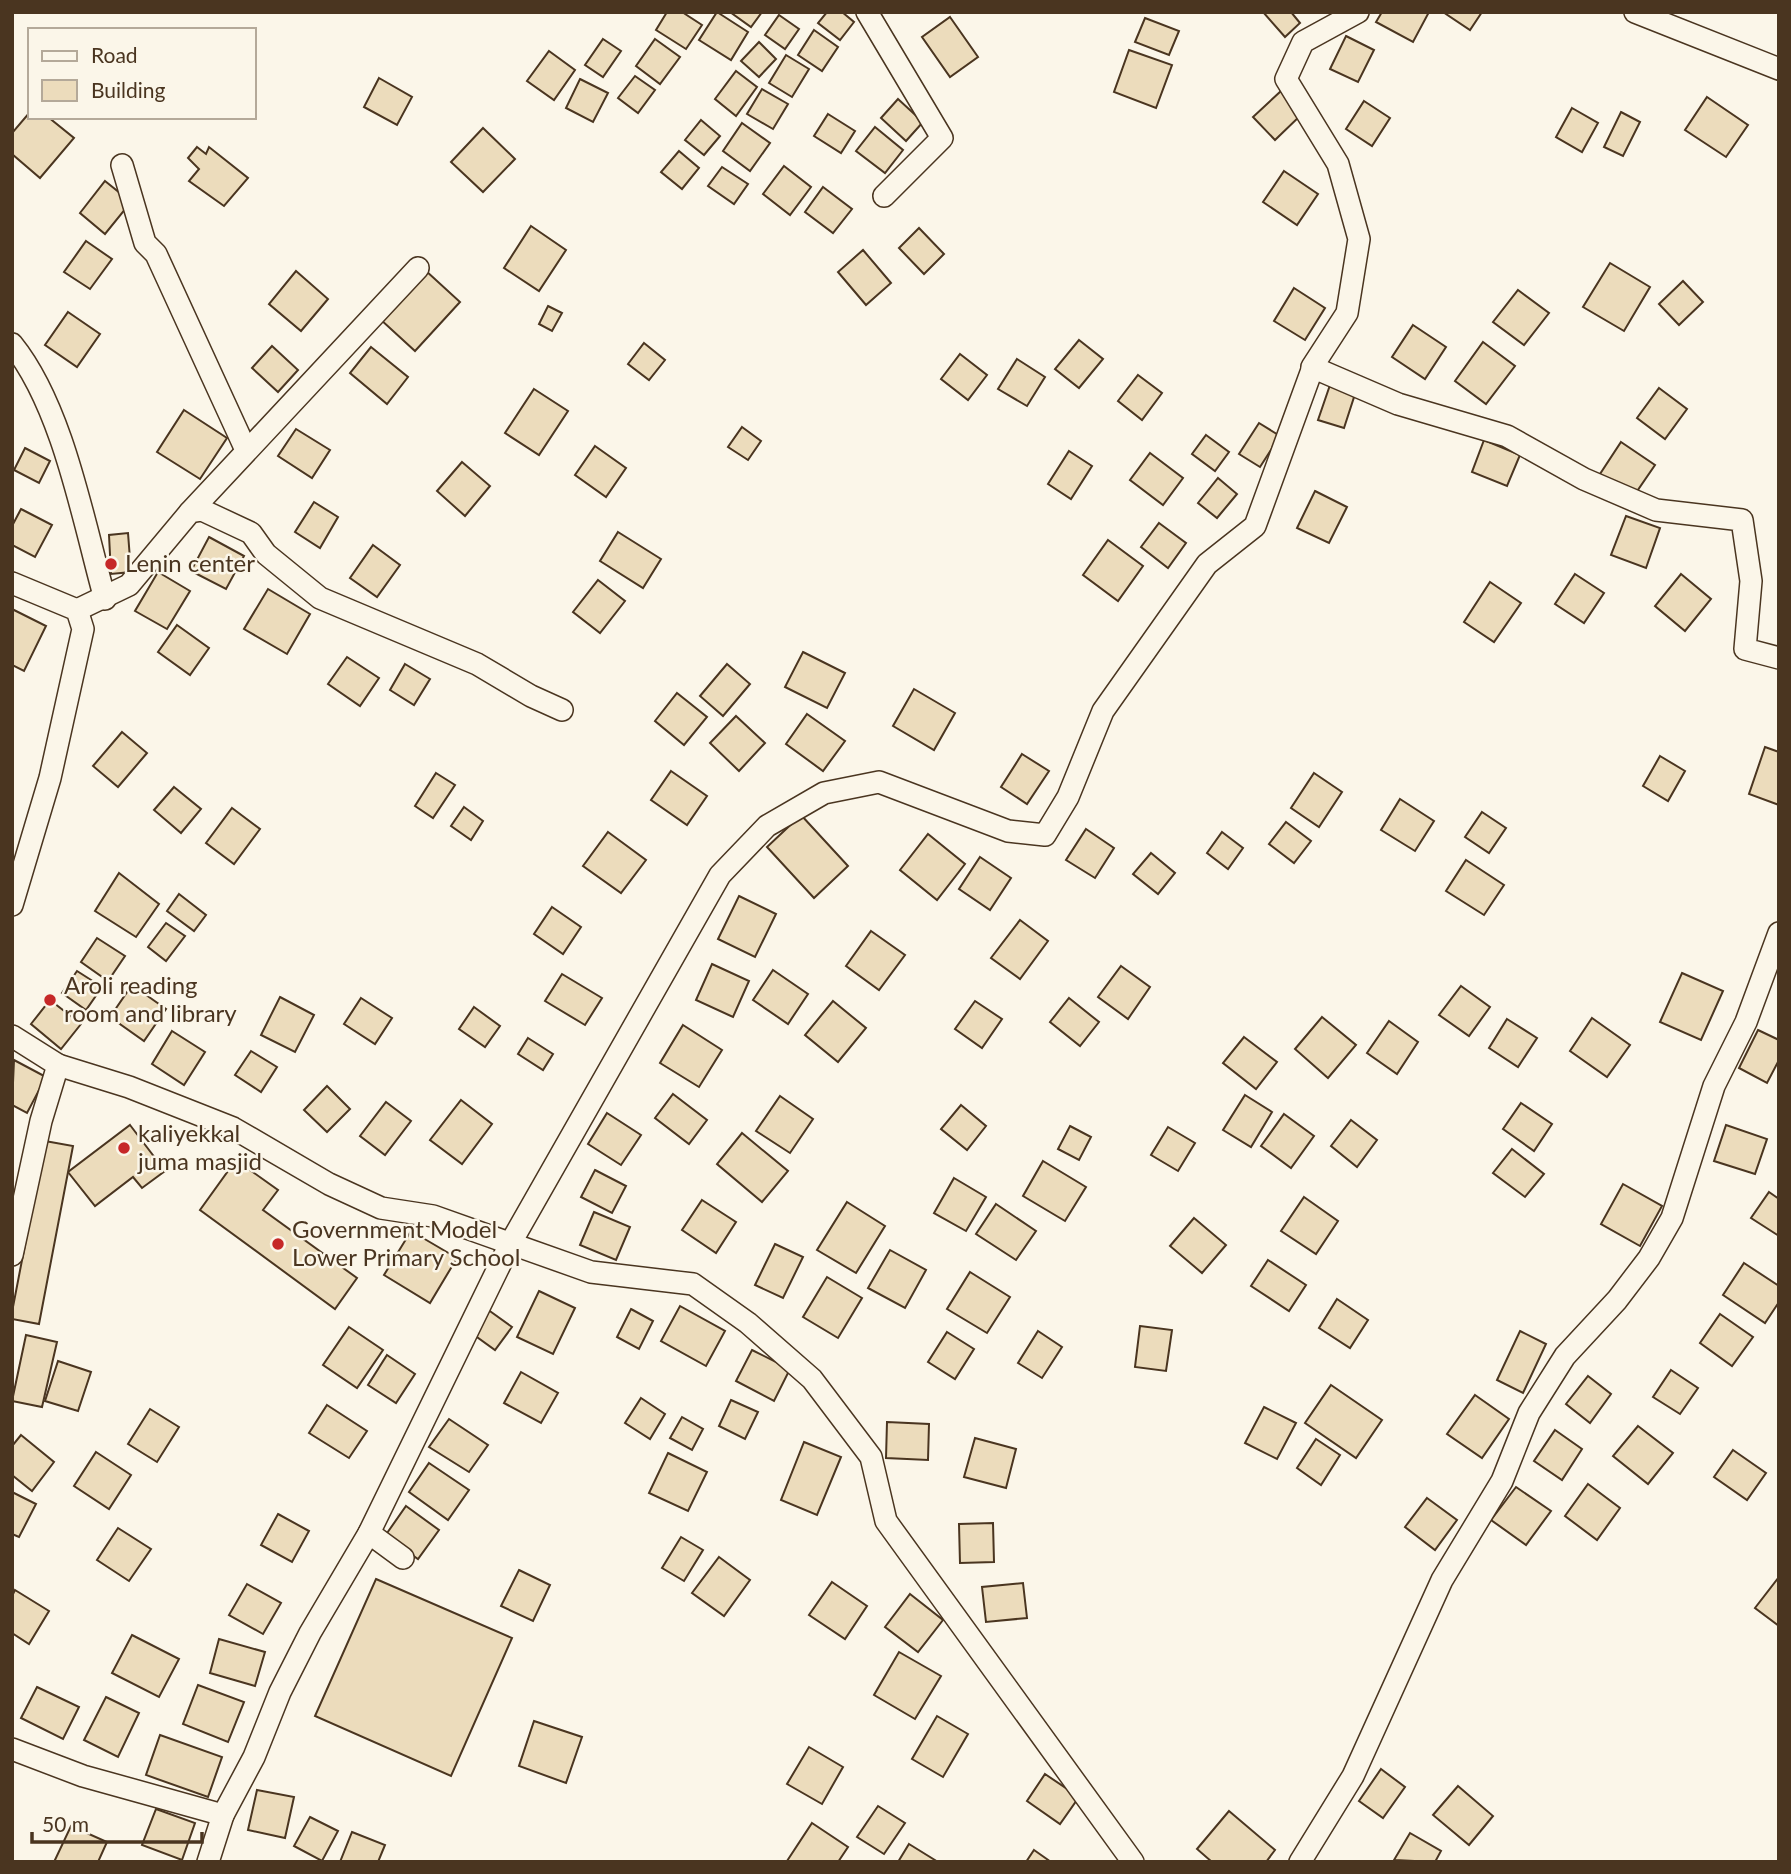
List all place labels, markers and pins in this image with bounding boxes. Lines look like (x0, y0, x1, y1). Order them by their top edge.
place label: Lenin center (125, 548, 255, 577)
marker: Lenin center (103, 556, 119, 572)
place label: Aroli reading room and library (64, 970, 237, 1027)
marker: Aroli reading room and library (42, 992, 58, 1008)
place label: kaliyekkal juma masjid (137, 1118, 262, 1175)
marker: kaliyekkal juma masjid (116, 1140, 132, 1156)
place label: Government Model Lower Primary School (292, 1214, 520, 1271)
marker: Government Model Lower Primary School (270, 1236, 286, 1252)

